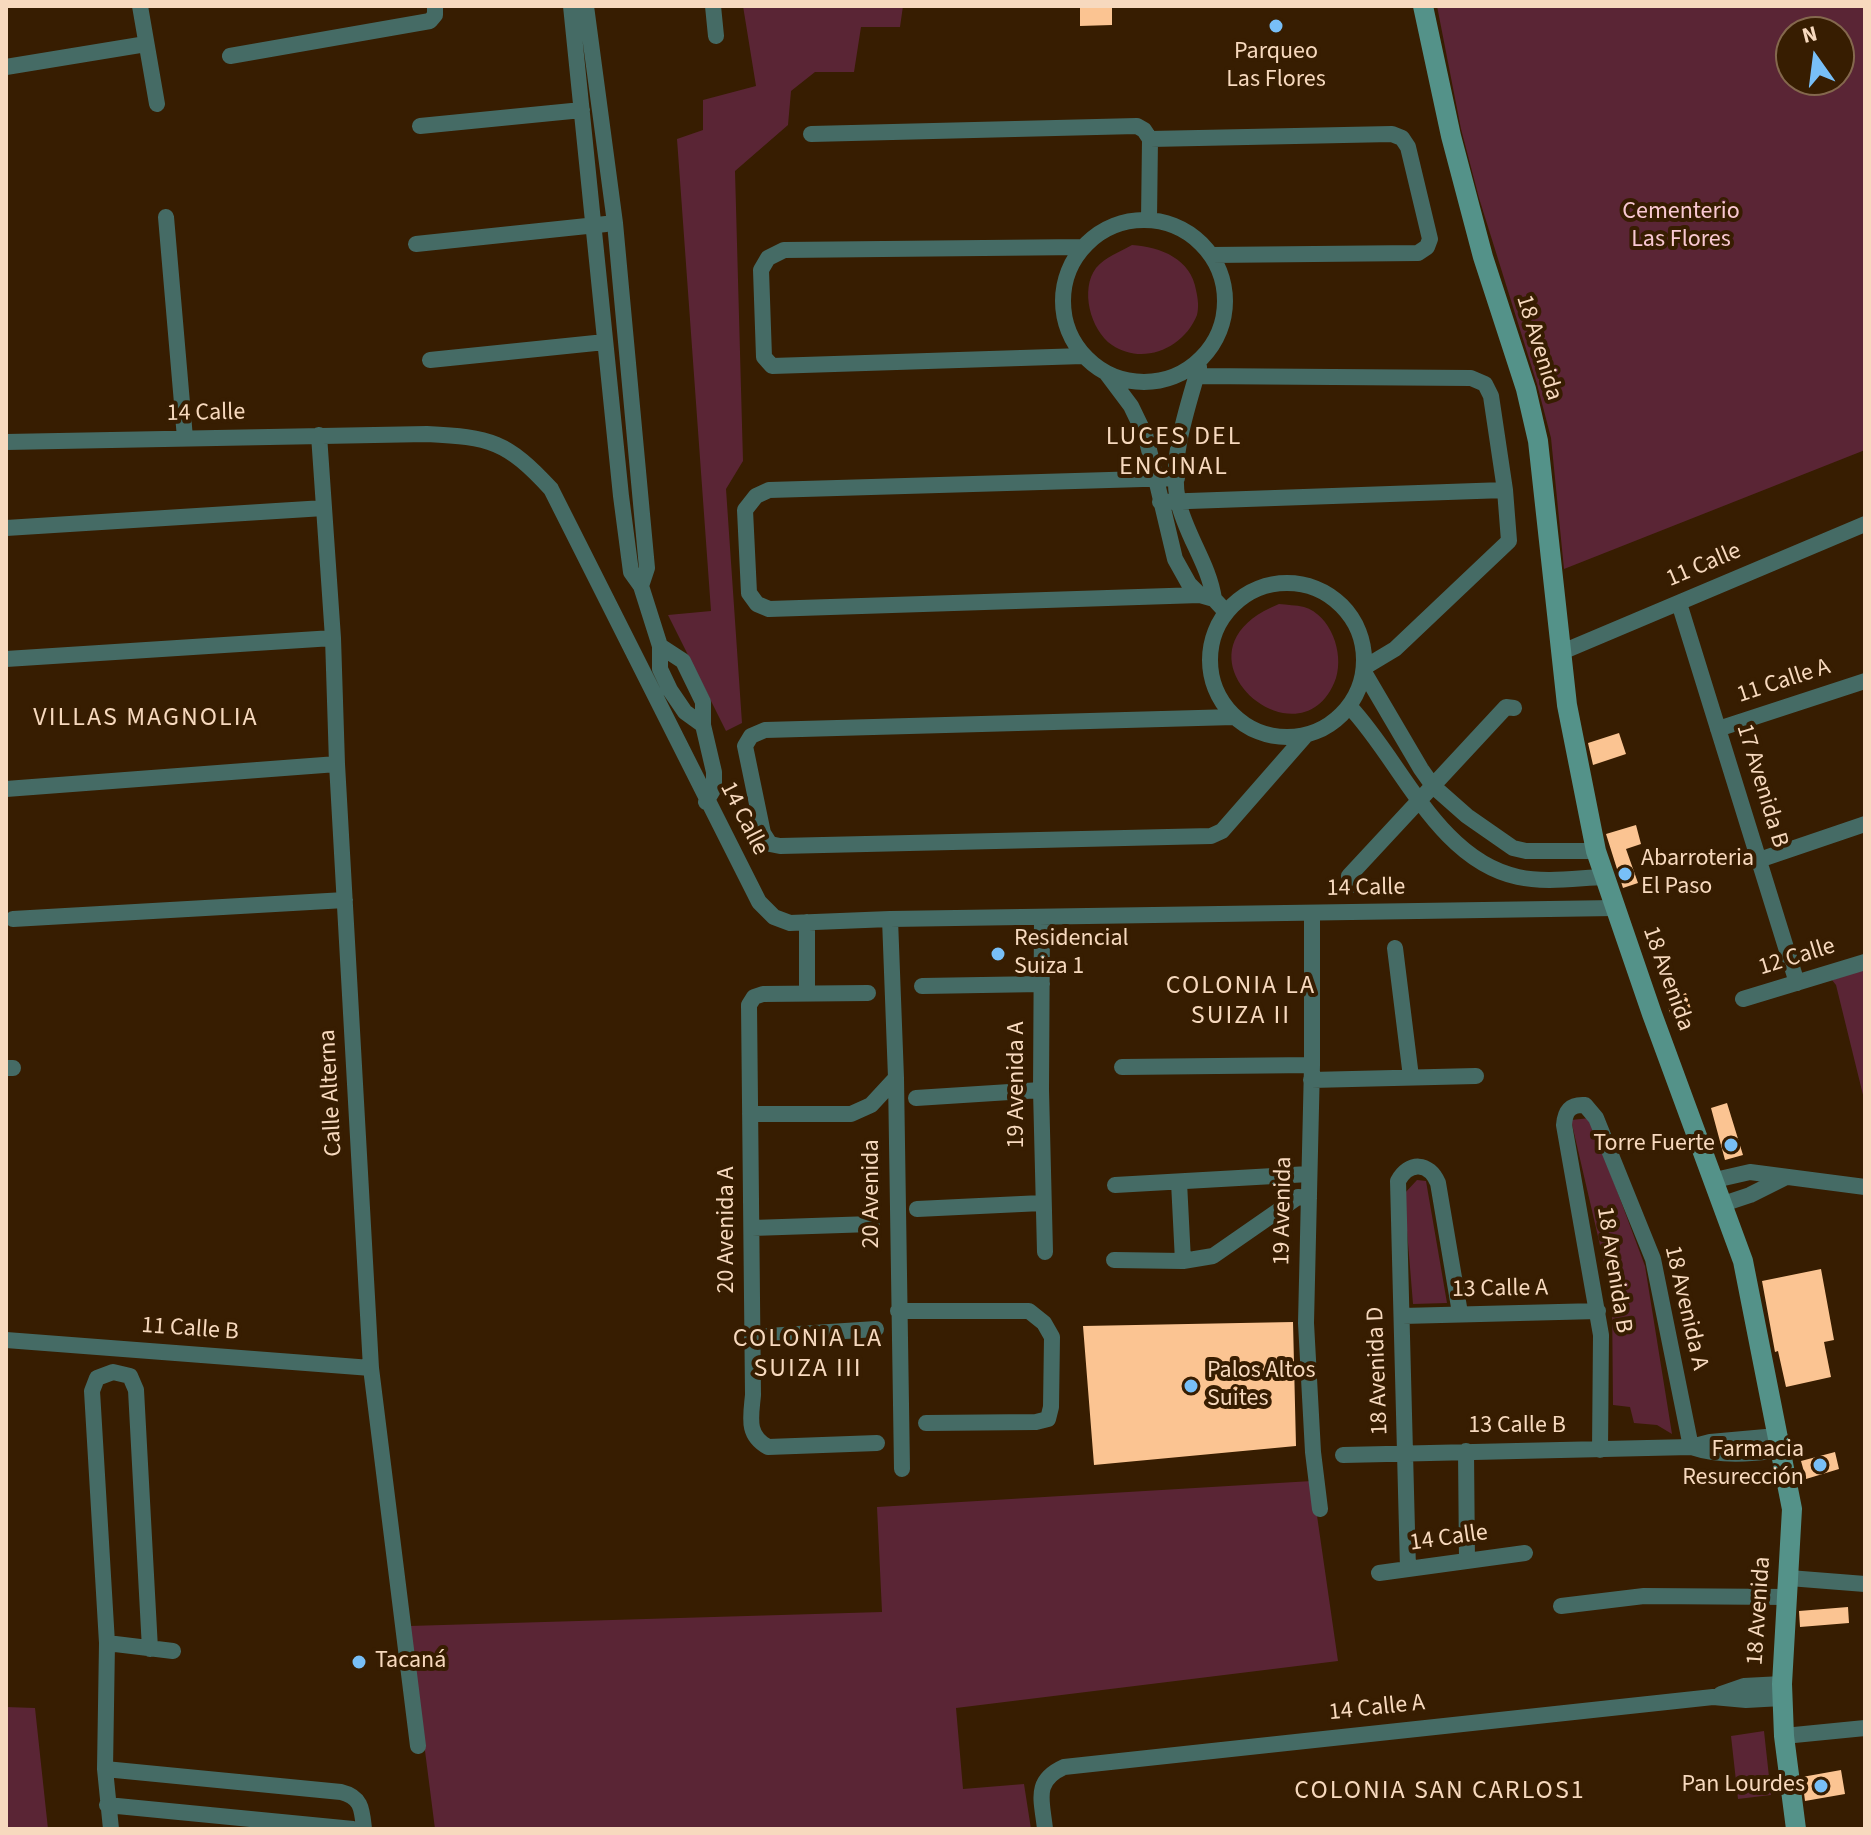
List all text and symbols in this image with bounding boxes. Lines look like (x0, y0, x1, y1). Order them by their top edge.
north arrow (1775, 16, 1855, 96)
marker: Parqueo Las Flores (1267, 17, 1285, 35)
text: N (1799, 17, 1821, 52)
place label: Parqueo Las Flores (1226, 39, 1326, 95)
park label: Cementerio Las Flores (1622, 199, 1740, 255)
street label: 18 Avenida (1508, 292, 1568, 404)
street label: 14 Calle (166, 399, 246, 429)
district label: LUCES DEL ENCINAL (1106, 422, 1242, 484)
street label: 11 Calle (1662, 537, 1746, 595)
street label: 11 Calle A (1734, 653, 1834, 711)
district label: VILLAS MAGNOLIA (33, 703, 259, 735)
street label: 17 Avenida B (1729, 721, 1793, 851)
street label: 14 Calle (712, 777, 774, 861)
place label: Abarroteria El Paso (1641, 846, 1754, 902)
marker: Abarroteria El Paso (1616, 865, 1634, 883)
street label: 14 Calle (1326, 874, 1406, 904)
street label: 18 Avenida (1635, 923, 1699, 1035)
place label: Residencial Suiza 1 (1014, 926, 1129, 982)
street label: 12 Calle (1755, 933, 1839, 983)
marker: Residencial Suiza 1 (989, 945, 1007, 963)
district label: COLONIA LA SUIZA II (1166, 971, 1316, 1032)
street label: 19 Avenida A (1004, 1022, 1032, 1148)
street label: Calle Alterna (314, 1029, 350, 1157)
place label: Torre Fuerte (1593, 1131, 1715, 1159)
marker: Torre Fuerte (1722, 1136, 1740, 1154)
street label: 20 Avenida (859, 1140, 887, 1248)
street label: 19 Avenida (1269, 1156, 1299, 1266)
street label: 20 Avenida A (714, 1167, 742, 1293)
street label: 18 Avenida B (1589, 1205, 1637, 1335)
street label: 18 Avenida A (1657, 1243, 1713, 1373)
street label: 13 Calle A (1452, 1275, 1548, 1305)
street label: 18 Avenida D (1362, 1306, 1396, 1436)
street label: 11 Calle B (140, 1312, 240, 1348)
district label: COLONIA LA SUIZA III (733, 1324, 883, 1386)
place label: Palos Altos Suites (1207, 1358, 1316, 1414)
marker: Palos Altos Suites (1182, 1377, 1200, 1395)
street label: 13 Calle B (1468, 1413, 1566, 1441)
place label: Farmacia Resurección (1682, 1437, 1804, 1493)
marker: Farmacia Resurección (1811, 1456, 1829, 1474)
street label: 14 Calle (1408, 1519, 1490, 1559)
street label: 18 Avenida (1742, 1556, 1778, 1666)
place label: Tacaná (375, 1648, 446, 1676)
marker: Tacaná (350, 1653, 368, 1671)
street label: 14 Calle A (1328, 1690, 1426, 1728)
place label: Pan Lourdes (1682, 1772, 1805, 1800)
district label: COLONIA SAN CARLOS1 (1294, 1776, 1586, 1808)
marker: Pan Lourdes (1812, 1777, 1830, 1795)

